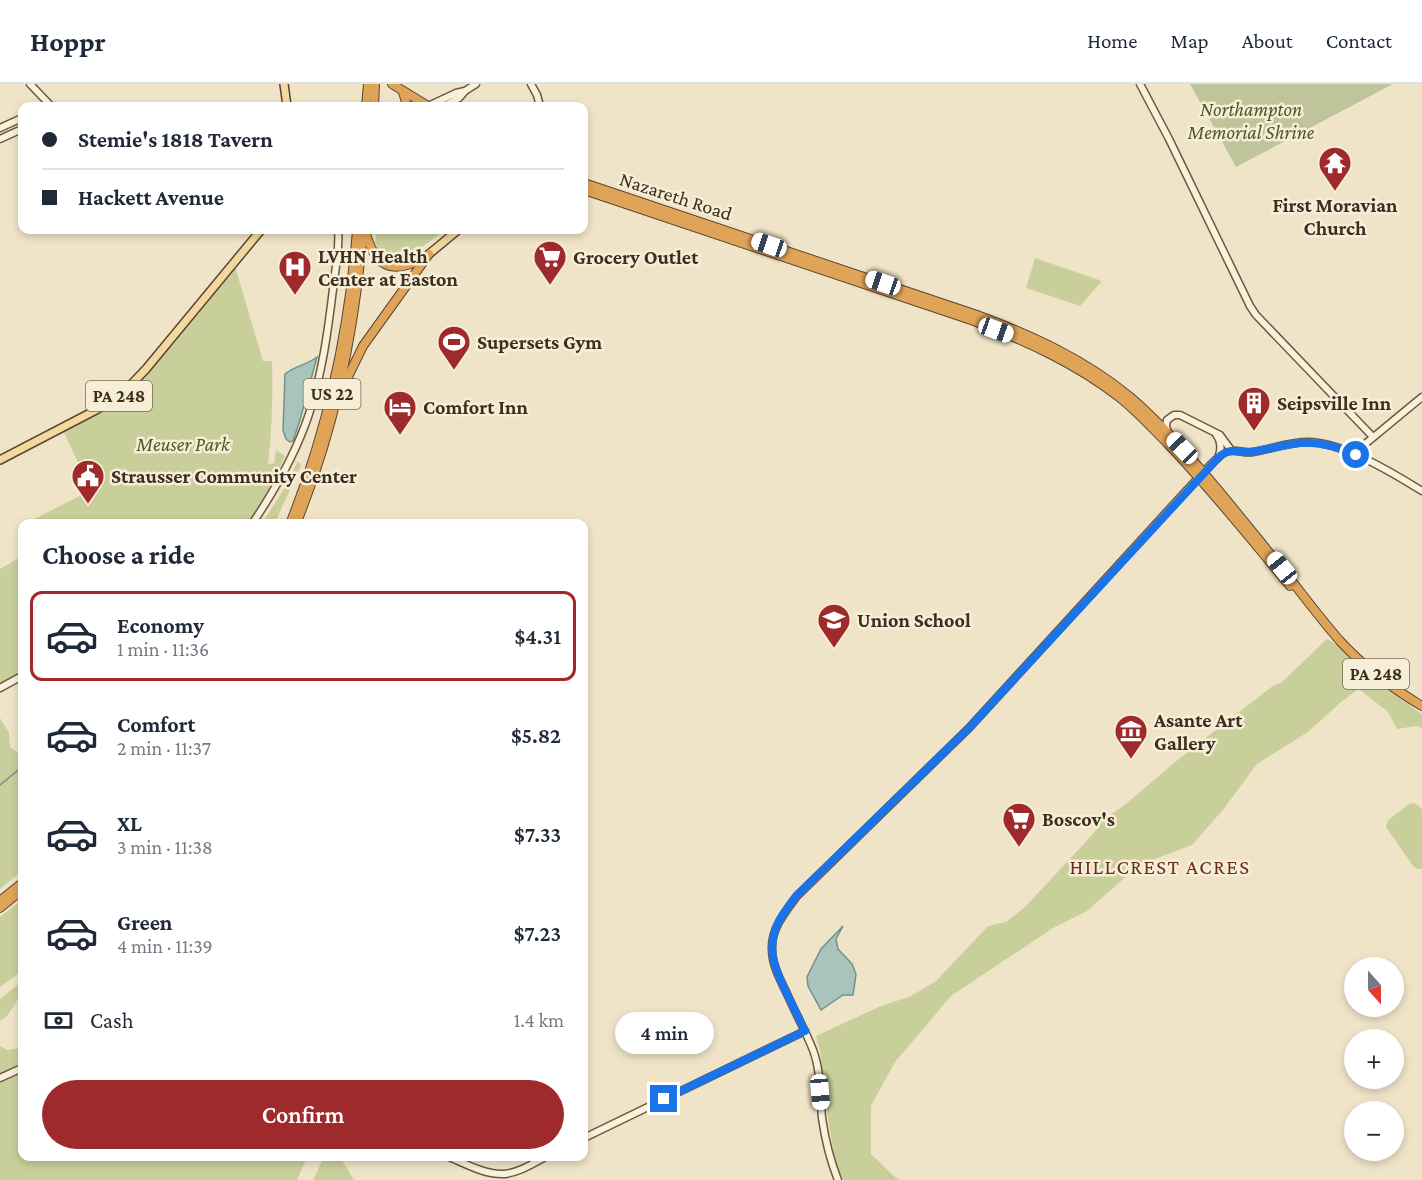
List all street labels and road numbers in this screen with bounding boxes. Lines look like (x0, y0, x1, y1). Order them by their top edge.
street label: Nazareth Road (617, 167, 736, 225)
road number: US 22 (304, 379, 360, 409)
road number: PA 248 (86, 381, 152, 411)
road number: PA 248 (1343, 659, 1409, 689)

